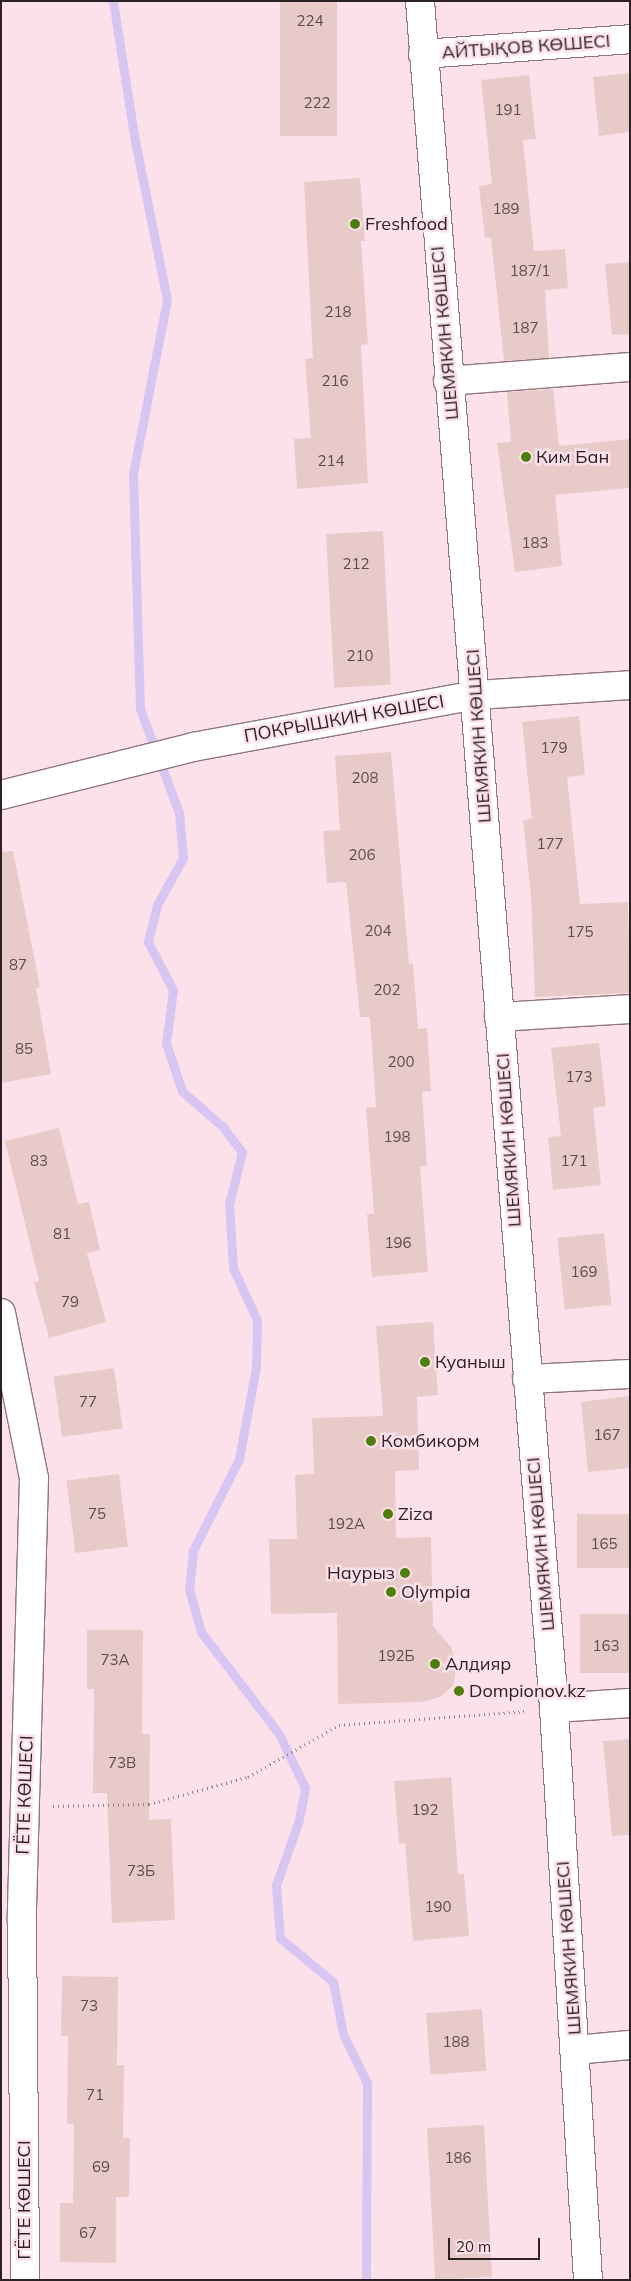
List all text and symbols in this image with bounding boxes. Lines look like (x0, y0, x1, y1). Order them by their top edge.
house number: 224 (297, 12, 323, 30)
street label: АЙТЫҚОВ КӨШЕСІ (441, 30, 611, 64)
house number: 222 (304, 94, 330, 112)
house number: 191 (495, 101, 521, 119)
house number: 189 (493, 200, 519, 218)
place label: Freshfood (365, 213, 448, 235)
marker: Freshfood (349, 218, 361, 230)
street label: ШЕМЯКИН КӨШЕСІ (427, 245, 463, 421)
house number: 187/1 (510, 262, 550, 280)
house number: 218 (325, 303, 351, 321)
house number: 187 (512, 319, 538, 337)
house number: 216 (322, 372, 348, 390)
place label: Ким Бан (536, 446, 609, 468)
marker: Ким Бан (520, 451, 532, 463)
house number: 214 (318, 452, 344, 470)
house number: 183 (522, 534, 548, 552)
house number: 212 (343, 555, 369, 573)
house number: 210 (347, 647, 373, 665)
street label: ШЕМЯКИН КӨШЕСІ (462, 648, 496, 824)
street label: ПОКРЫШКИН КӨШЕСІ (242, 691, 446, 747)
house number: 179 (541, 739, 567, 757)
house number: 208 (352, 769, 378, 787)
house number: 177 (537, 835, 563, 853)
house number: 206 (349, 846, 375, 864)
house number: 204 (365, 922, 391, 940)
house number: 175 (567, 923, 593, 941)
house number: 87 (9, 956, 27, 974)
house number: 202 (374, 981, 400, 999)
house number: 85 (15, 1040, 33, 1058)
street label: ШЕМЯКИН КӨШЕСІ (492, 1052, 526, 1228)
house number: 200 (388, 1053, 414, 1071)
house number: 173 (566, 1068, 592, 1086)
house number: 198 (384, 1128, 410, 1146)
house number: 83 (30, 1152, 48, 1170)
house number: 171 (561, 1152, 587, 1170)
house number: 81 (53, 1225, 71, 1243)
house number: 196 (385, 1234, 411, 1252)
house number: 169 (571, 1263, 597, 1281)
house number: 79 (61, 1293, 79, 1311)
place label: Куаныш (435, 1351, 506, 1373)
marker: Куаныш (419, 1356, 431, 1368)
house number: 77 (79, 1393, 97, 1411)
house number: 167 (594, 1426, 620, 1444)
place label: Комбикорм (381, 1430, 480, 1452)
marker: Комбикорм (365, 1435, 377, 1447)
street label: ШЕМЯКИН КӨШЕСІ (523, 1456, 559, 1632)
place label: Ziza (398, 1503, 433, 1525)
house number: 75 (88, 1505, 106, 1523)
marker: Ziza (382, 1508, 394, 1520)
house number: 192А (327, 1515, 365, 1533)
house number: 165 (591, 1535, 617, 1553)
place label: Наурыз (327, 1562, 395, 1584)
marker: Наурыз (399, 1567, 411, 1579)
place label: Olympia (401, 1581, 470, 1603)
marker: Olympia (385, 1586, 397, 1598)
house number: 163 (593, 1637, 619, 1655)
house number: 192Б (377, 1647, 415, 1665)
house number: 73А (100, 1651, 130, 1669)
place label: Алдияр (445, 1653, 511, 1675)
marker: Алдияр (429, 1658, 441, 1670)
place label: Dompionov.kz (469, 1680, 586, 1702)
marker: Dompionov.kz (453, 1685, 465, 1697)
street label: ГЁТЕ КӨШЕСІ (12, 1735, 38, 1855)
house number: 73В (108, 1754, 136, 1772)
house number: 192 (412, 1801, 438, 1819)
street label: ШЕМЯКИН КӨШЕСІ (552, 1860, 586, 2036)
house number: 73Б (127, 1862, 155, 1880)
house number: 190 (425, 1898, 451, 1916)
house number: 73 (80, 1997, 98, 2015)
house number: 188 (443, 2033, 469, 2051)
house number: 71 (86, 2086, 104, 2104)
street label: ГЁТЕ КӨШЕСІ (13, 2140, 35, 2260)
house number: 186 (445, 2149, 471, 2167)
house number: 69 (92, 2158, 110, 2176)
house number: 67 (79, 2224, 97, 2242)
scale bar (451, 2228, 544, 2260)
text: 20 m (456, 2237, 491, 2256)

